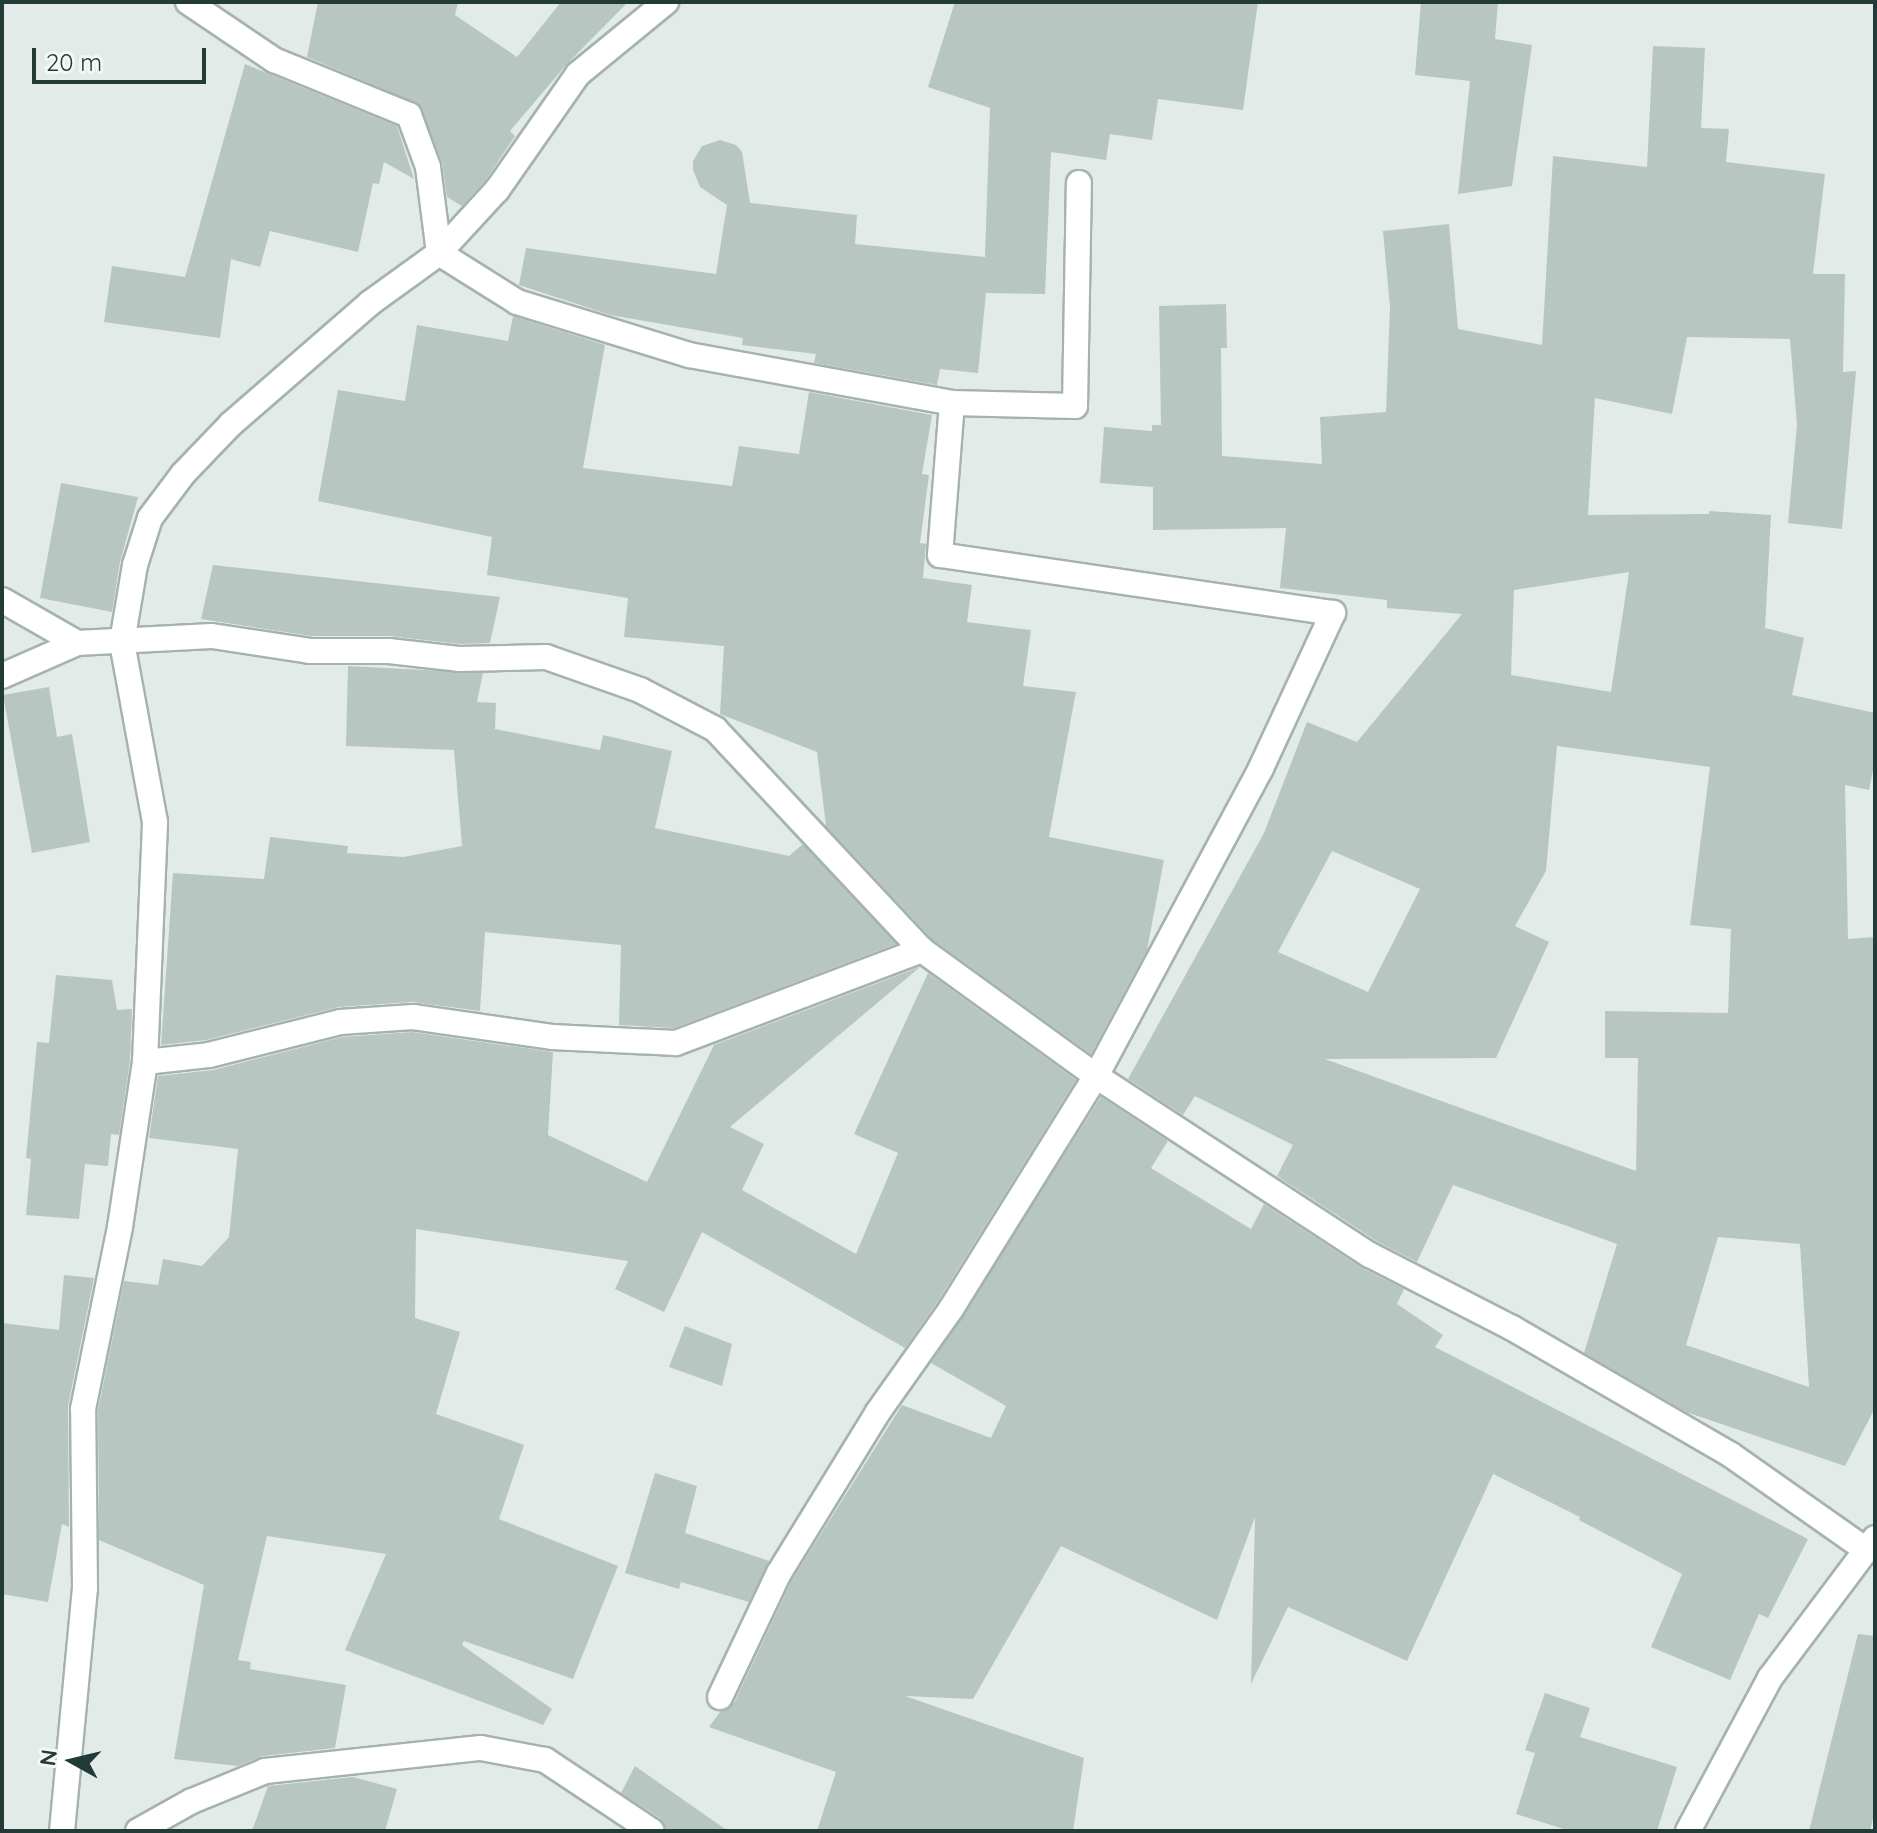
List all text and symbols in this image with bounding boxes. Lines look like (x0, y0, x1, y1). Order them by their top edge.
scale bar (36, 32, 210, 82)
text: 20 m (46, 47, 102, 77)
north arrow (32, 1721, 112, 1801)
text: N (33, 1748, 63, 1768)

